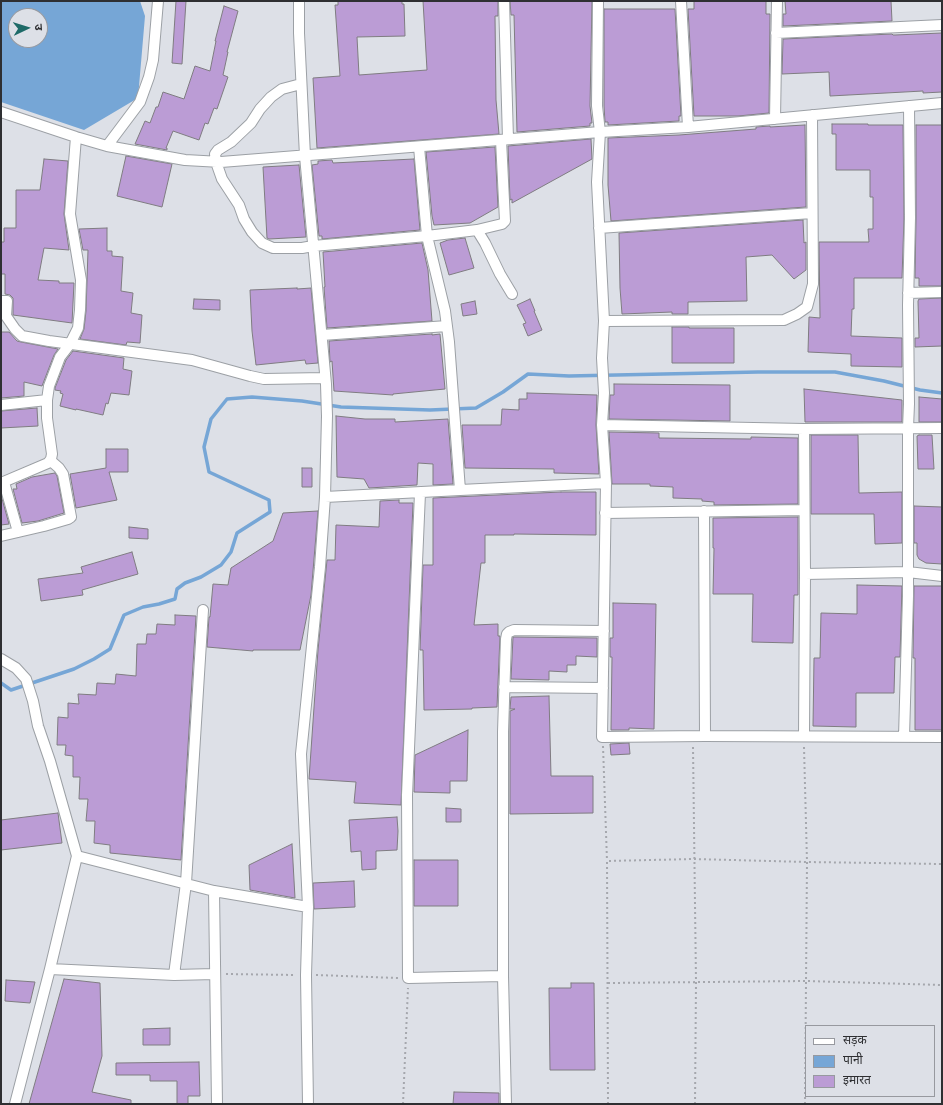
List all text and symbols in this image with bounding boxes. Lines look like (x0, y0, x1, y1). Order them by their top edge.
north arrow (8, 8, 48, 48)
text: उ (33, 24, 45, 31)
legend (805, 1025, 935, 1097)
text: सड़क (843, 1033, 867, 1047)
text: पानी (843, 1053, 863, 1067)
text: इमारत (843, 1073, 871, 1087)

